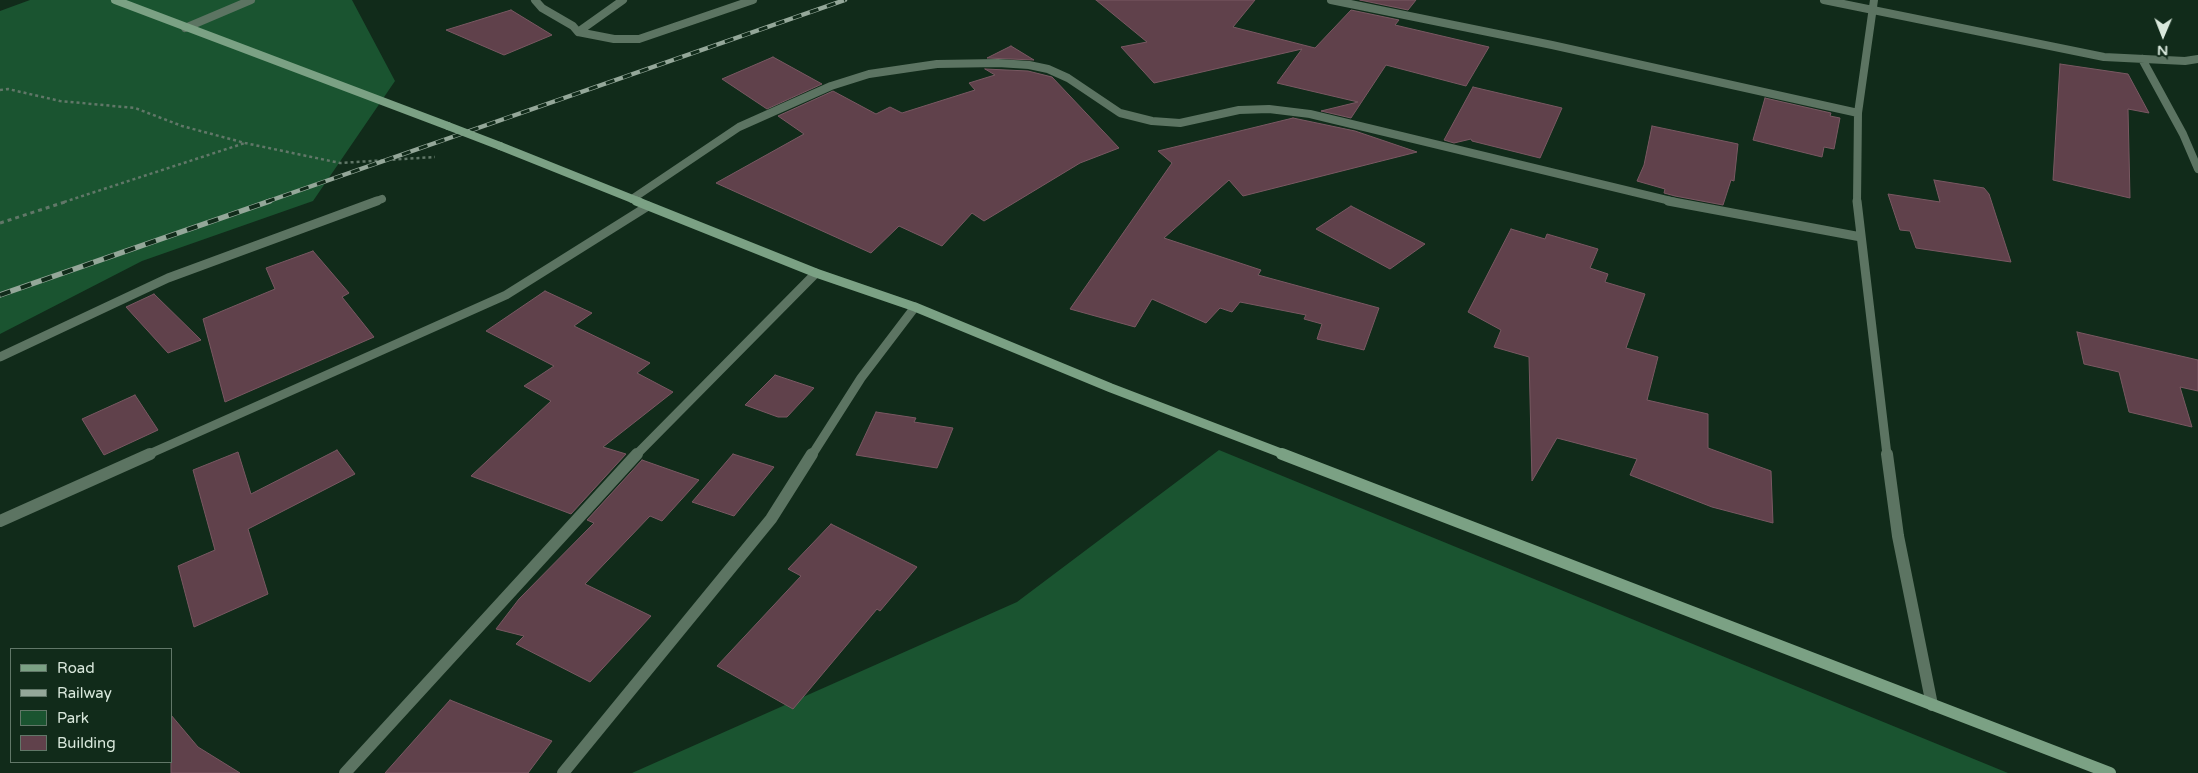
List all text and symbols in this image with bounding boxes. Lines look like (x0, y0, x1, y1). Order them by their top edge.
north arrow (2138, 10, 2188, 60)
text: N (2157, 42, 2169, 59)
legend (10, 648, 172, 763)
text: Road (57, 659, 95, 677)
text: Railway (57, 684, 112, 702)
text: Park (57, 709, 89, 727)
text: Building (57, 734, 116, 752)

